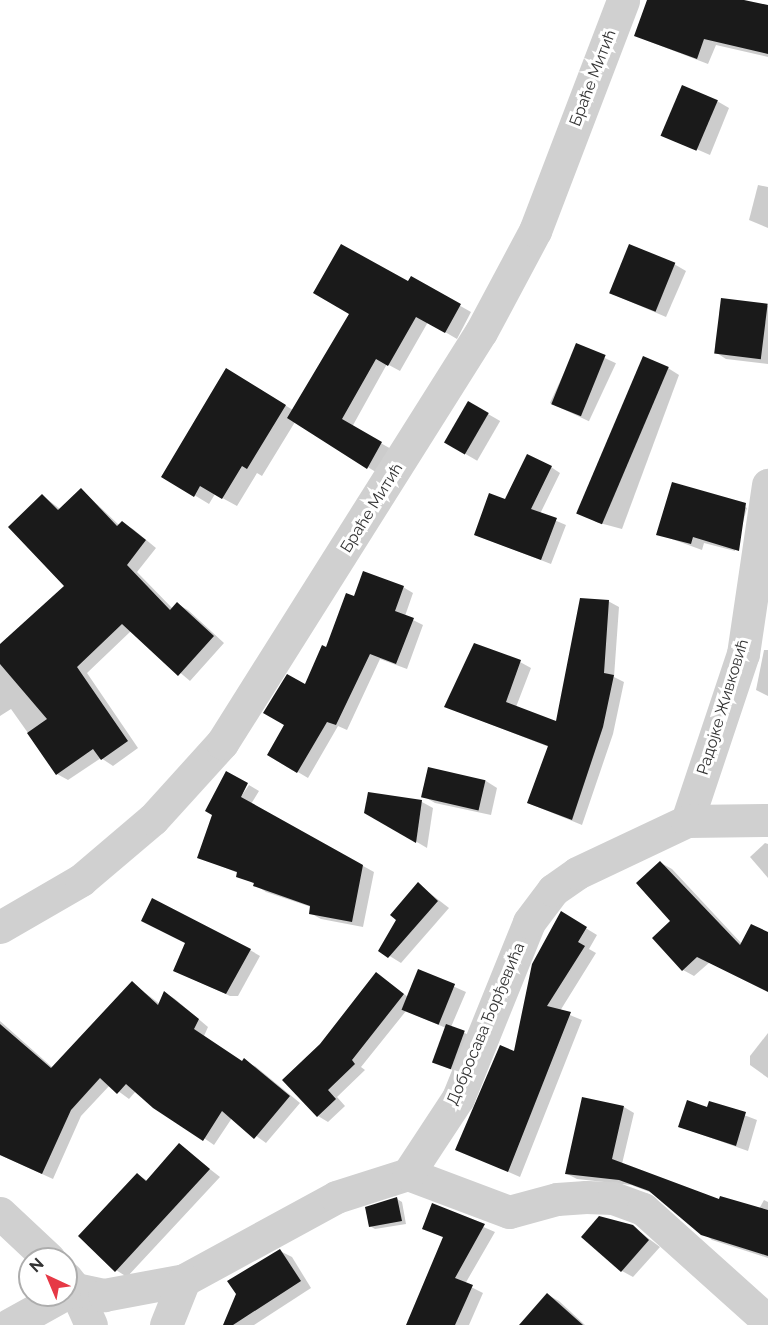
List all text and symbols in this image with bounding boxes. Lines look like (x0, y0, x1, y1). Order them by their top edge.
street label: Браће Митић (566, 27, 620, 129)
street label: Браће Митић (337, 460, 407, 556)
street label: Радојке Живковић (693, 637, 753, 777)
street label: Добросава Ђорђевића (443, 940, 529, 1108)
north arrow (18, 1247, 78, 1307)
text: N (26, 1254, 48, 1276)

